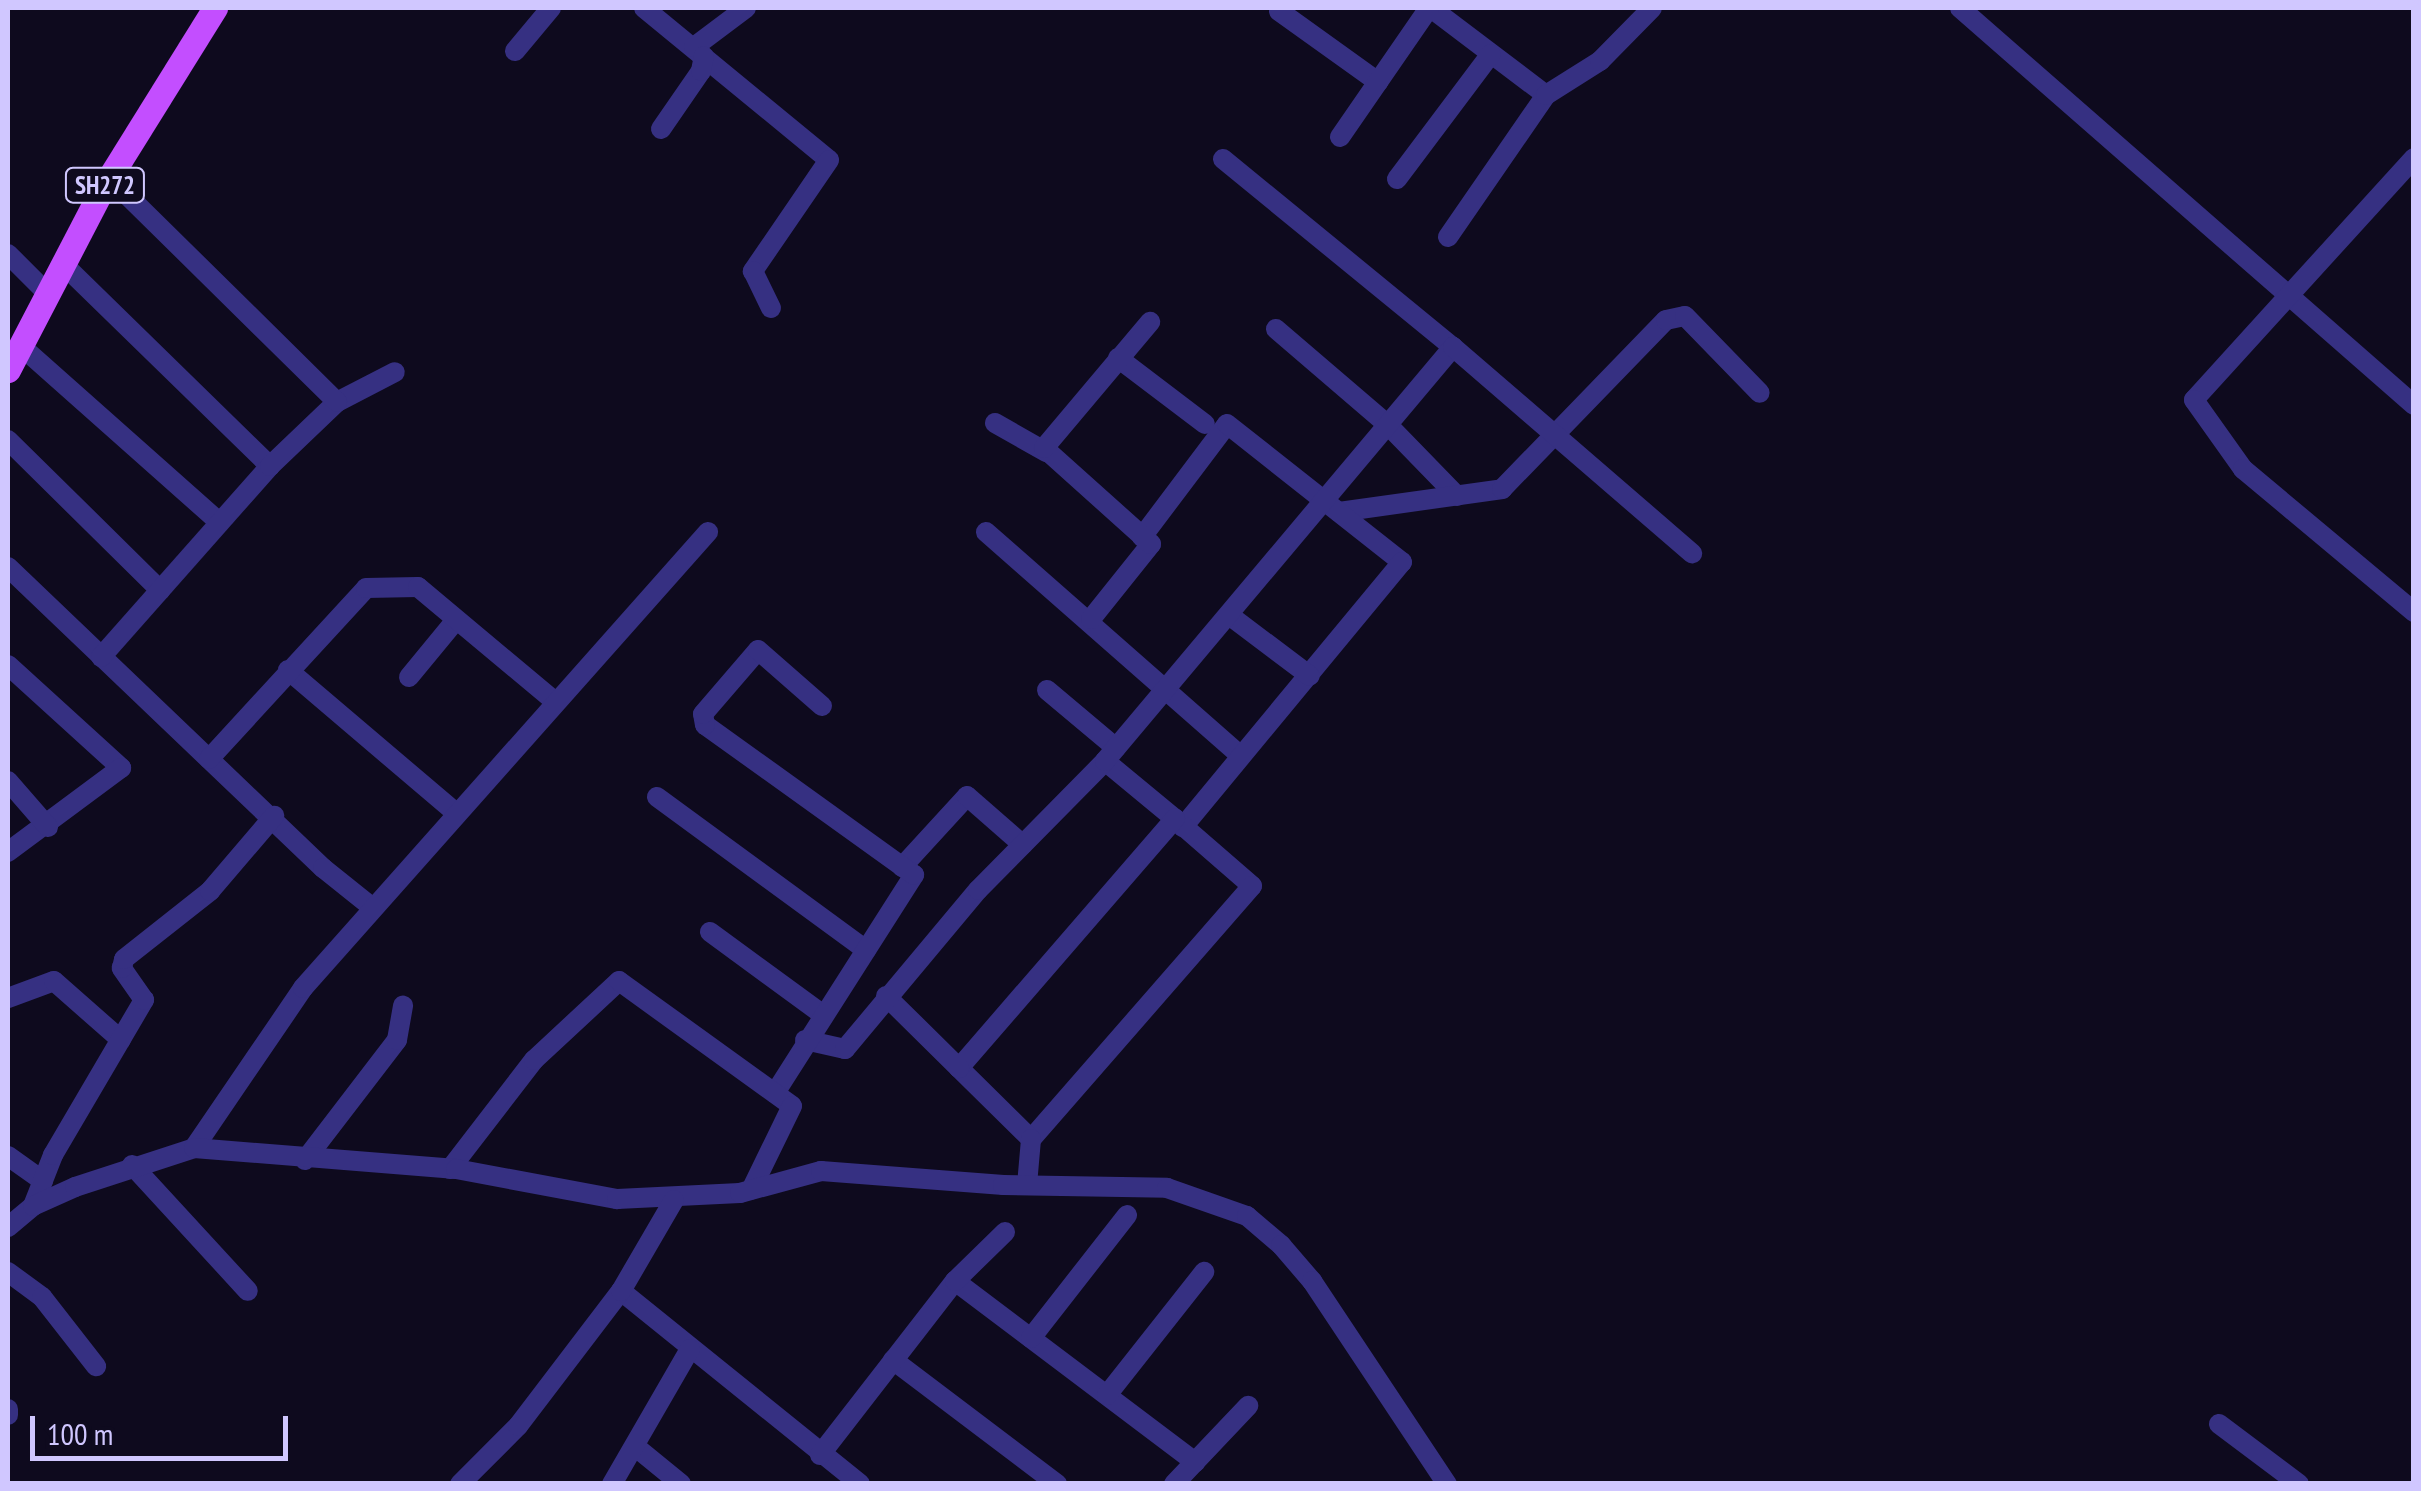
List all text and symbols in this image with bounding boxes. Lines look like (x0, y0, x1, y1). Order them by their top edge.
road number: SH272 (62, 165, 148, 205)
scale bar (35, 1396, 292, 1458)
text: 100 m (47, 1414, 113, 1453)

